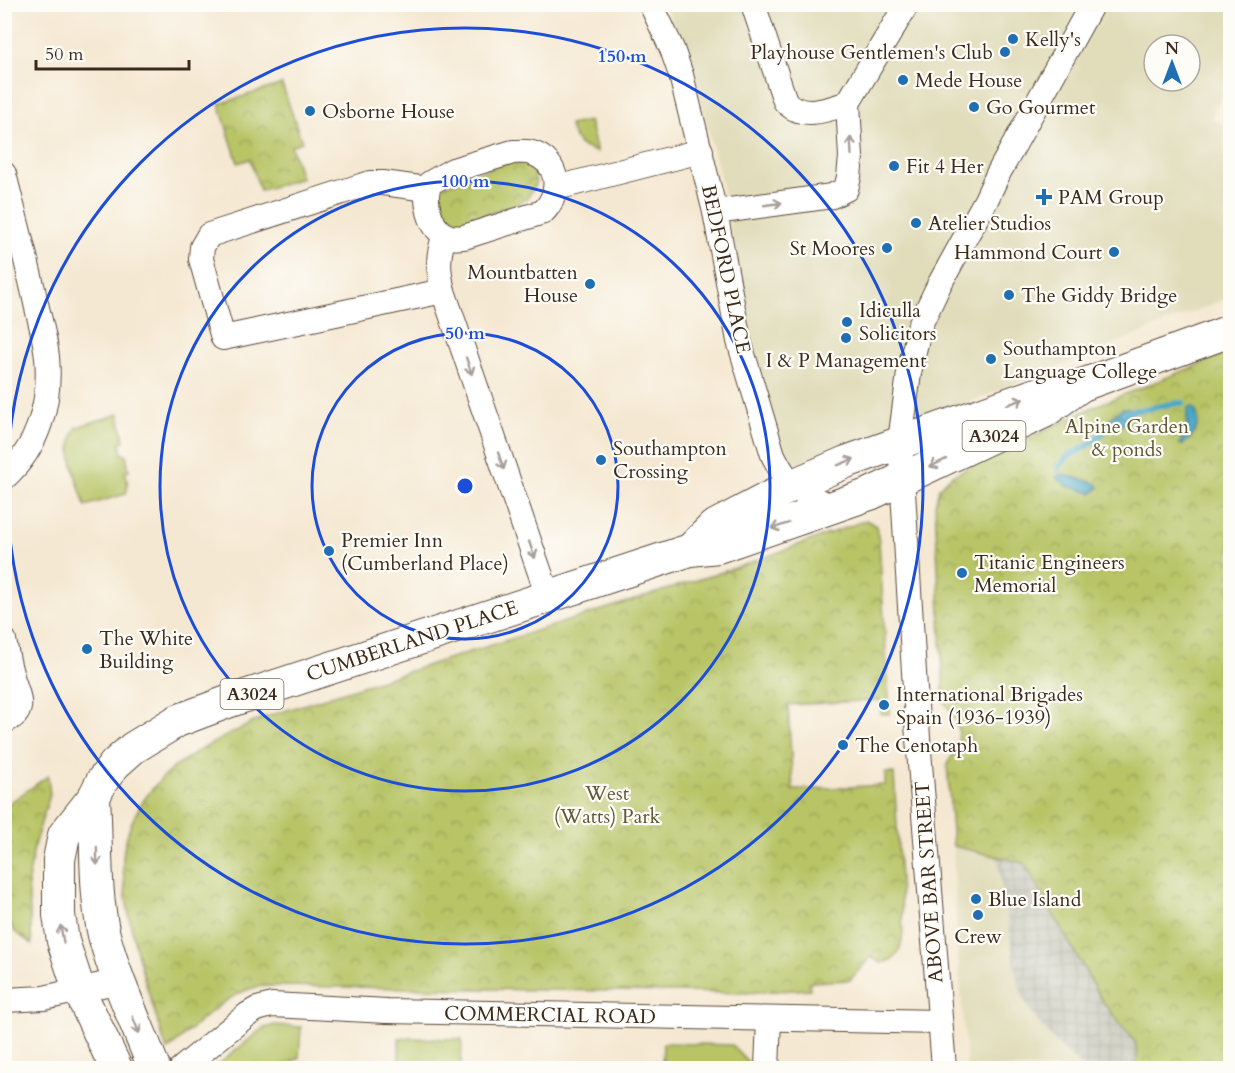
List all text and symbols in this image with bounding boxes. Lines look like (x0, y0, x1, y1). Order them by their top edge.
place label: Kelly's (1025, 26, 1081, 53)
marker: Kelly's (1006, 32, 1020, 46)
scale bar (36, 33, 189, 71)
north arrow (1142, 33, 1202, 93)
text: N (1165, 38, 1179, 60)
place label: Playhouse Gentlemen's Club (750, 39, 993, 66)
text: 50 m (45, 42, 84, 67)
text: 150 m (597, 44, 647, 69)
marker: Playhouse Gentlemen's Club (998, 45, 1012, 59)
place label: Mede House (915, 67, 1022, 94)
marker: Mede House (896, 73, 910, 87)
place label: Go Gourmet (986, 94, 1096, 121)
place label: Osborne House (322, 98, 455, 125)
marker: Go Gourmet (967, 100, 981, 114)
marker: Osborne House (303, 104, 317, 118)
one-way arrow (845, 137, 856, 157)
place label: Fit 4 Her (906, 153, 984, 180)
marker: Fit 4 Her (887, 159, 901, 173)
text: 100 m (440, 169, 490, 194)
street label: BEDFORD PLACE (695, 182, 757, 356)
place label: PAM Group (1058, 184, 1164, 211)
marker: PAM Group (1035, 188, 1053, 206)
one-way arrow (762, 198, 782, 209)
place label: Atelier Studios (928, 210, 1051, 237)
marker: Atelier Studios (909, 216, 923, 230)
place label: St Moores (790, 235, 875, 262)
place label: Hammond Court (954, 239, 1103, 266)
marker: St Moores (880, 241, 894, 255)
marker: Hammond Court (1107, 245, 1121, 259)
place label: Mountbatten House (467, 259, 579, 309)
marker: Mountbatten House (583, 277, 597, 291)
place label: The Giddy Bridge (1021, 282, 1177, 309)
marker: The Giddy Bridge (1002, 288, 1016, 302)
place label: Idiculla Solicitors (859, 297, 936, 347)
marker: Idiculla Solicitors (840, 315, 854, 329)
text: 50 m (445, 321, 485, 346)
marker: I & P Management (839, 331, 853, 345)
place label: Southampton Language College (1003, 335, 1157, 385)
place label: I & P Management (765, 347, 927, 374)
marker: Southampton Language College (984, 352, 998, 366)
one-way arrow (465, 356, 476, 375)
one-way arrow (1005, 396, 1023, 407)
park label: Alpine Garden & ponds (1065, 413, 1190, 463)
road number: A3024 (962, 421, 1026, 451)
place label: Southampton Crossing (613, 435, 727, 485)
one-way arrow (497, 451, 508, 470)
marker: Southampton Crossing (594, 453, 608, 467)
one-way arrow (836, 456, 855, 467)
one-way arrow (930, 457, 948, 469)
centre of rings (455, 476, 475, 496)
one-way arrow (771, 521, 790, 532)
place label: Premier Inn (Cumberland Place) (341, 527, 509, 577)
one-way arrow (527, 540, 538, 559)
marker: Premier Inn (Cumberland Place) (322, 544, 336, 558)
place label: Titanic Engineers Memorial (974, 549, 1125, 599)
marker: Titanic Engineers Memorial (955, 566, 969, 580)
street label: CUMBERLAND PLACE (303, 594, 521, 688)
place label: The White Building (99, 625, 193, 675)
marker: The White Building (80, 642, 94, 656)
road number: A3024 (220, 679, 284, 709)
place label: International Brigades Spain (1936-1939) (896, 681, 1083, 731)
marker: International Brigades Spain (1936-1939) (877, 698, 891, 712)
place label: The Cenotaph (855, 732, 978, 759)
marker: The Cenotaph (836, 738, 850, 752)
park label: West (Watts) Park (554, 780, 661, 830)
street label: ABOVE BAR STREET (908, 780, 950, 984)
one-way arrow (91, 845, 103, 865)
place label: Blue Island (988, 886, 1082, 913)
marker: Blue Island (969, 892, 983, 906)
marker: Crew (971, 908, 985, 922)
place label: Crew (954, 923, 1002, 950)
one-way arrow (56, 925, 67, 945)
street label: COMMERCIAL ROAD (444, 1000, 656, 1030)
one-way arrow (131, 1015, 142, 1034)

